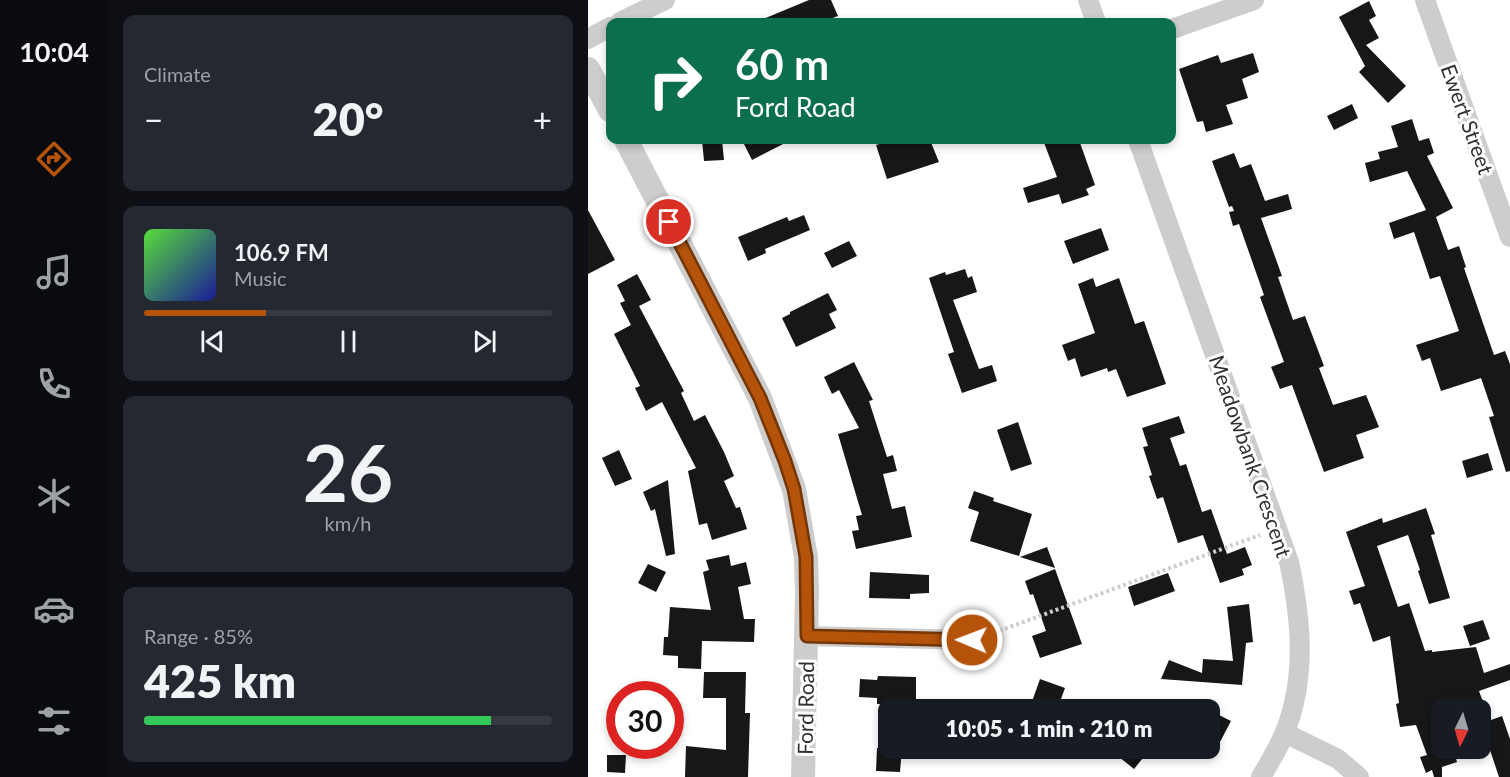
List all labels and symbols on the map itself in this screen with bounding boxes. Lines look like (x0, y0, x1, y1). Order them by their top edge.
street label: Ewert Street (1437, 61, 1500, 178)
pin (643, 196, 694, 247)
street label: Meadowbank Crescent (1205, 352, 1297, 561)
position arrow (940, 608, 1004, 672)
street label: Ford Road (792, 661, 818, 755)
speed limit sign: 30 (606, 681, 684, 759)
north arrow (1431, 699, 1491, 759)

